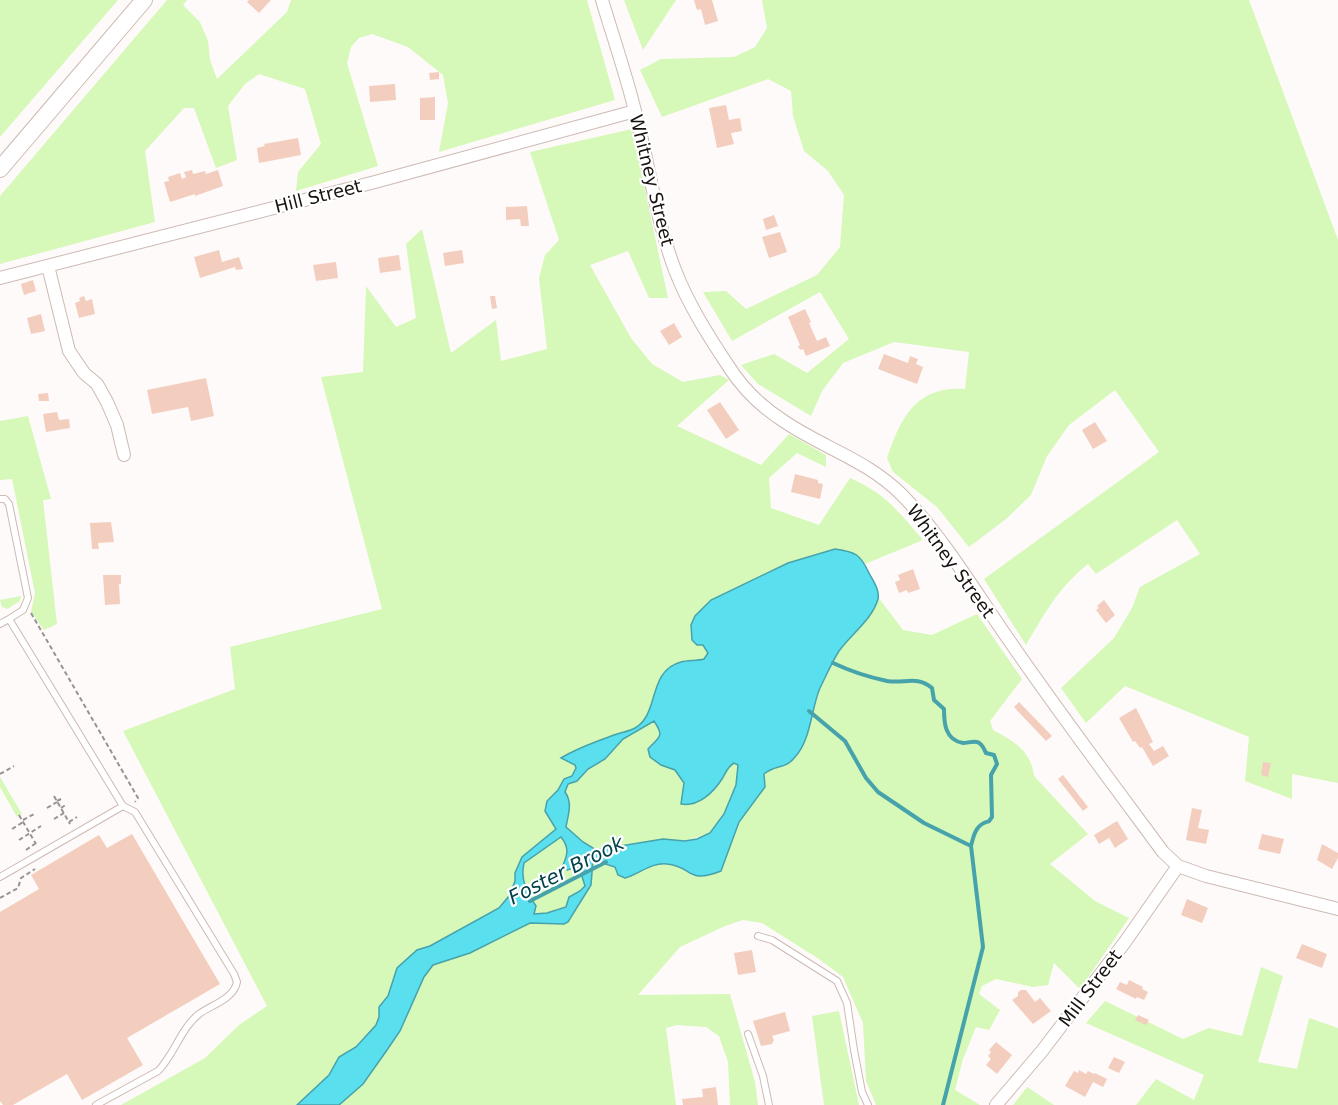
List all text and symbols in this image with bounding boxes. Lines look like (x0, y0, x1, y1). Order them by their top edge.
street label: Whitney Street (626, 112, 678, 248)
street label: Hill Street (272, 175, 364, 217)
street label: Whitney Street (903, 500, 999, 622)
water label: Foster Brook (504, 830, 629, 909)
street label: Mill Street (1054, 945, 1126, 1031)

